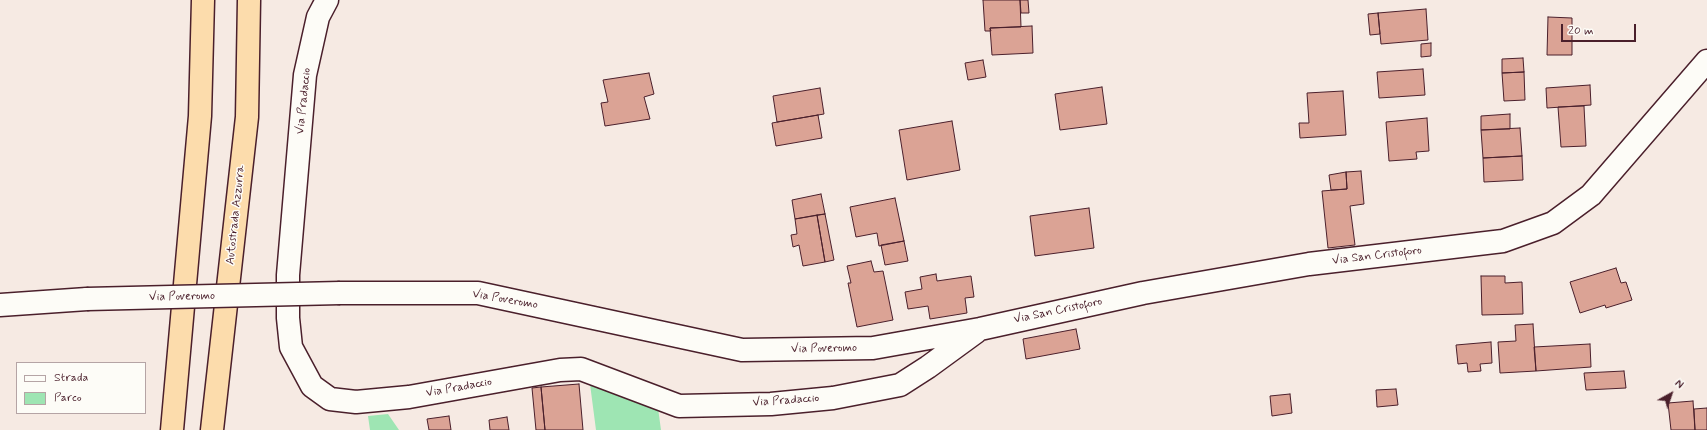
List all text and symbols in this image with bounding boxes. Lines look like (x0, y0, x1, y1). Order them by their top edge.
scale bar (1563, 16, 1638, 42)
text: 20 m (1568, 23, 1594, 39)
street label: Via Pradaccio (293, 67, 315, 135)
street label: Autostrada Azzurra (224, 165, 248, 265)
street label: Via San Cristoforo (1331, 243, 1423, 269)
street label: Via Poveromo (471, 287, 539, 313)
street label: Via Poveromo (149, 289, 215, 305)
street label: Via San Cristoforo (1012, 295, 1104, 327)
street label: Via Poveromo (791, 341, 857, 357)
legend (16, 362, 146, 414)
text: Strada (54, 370, 88, 386)
north arrow (1651, 374, 1691, 414)
street label: Via Pradaccio (425, 375, 493, 401)
text: N (1671, 377, 1686, 393)
text: Parco (54, 390, 82, 406)
street label: Via Pradaccio (752, 391, 820, 411)

